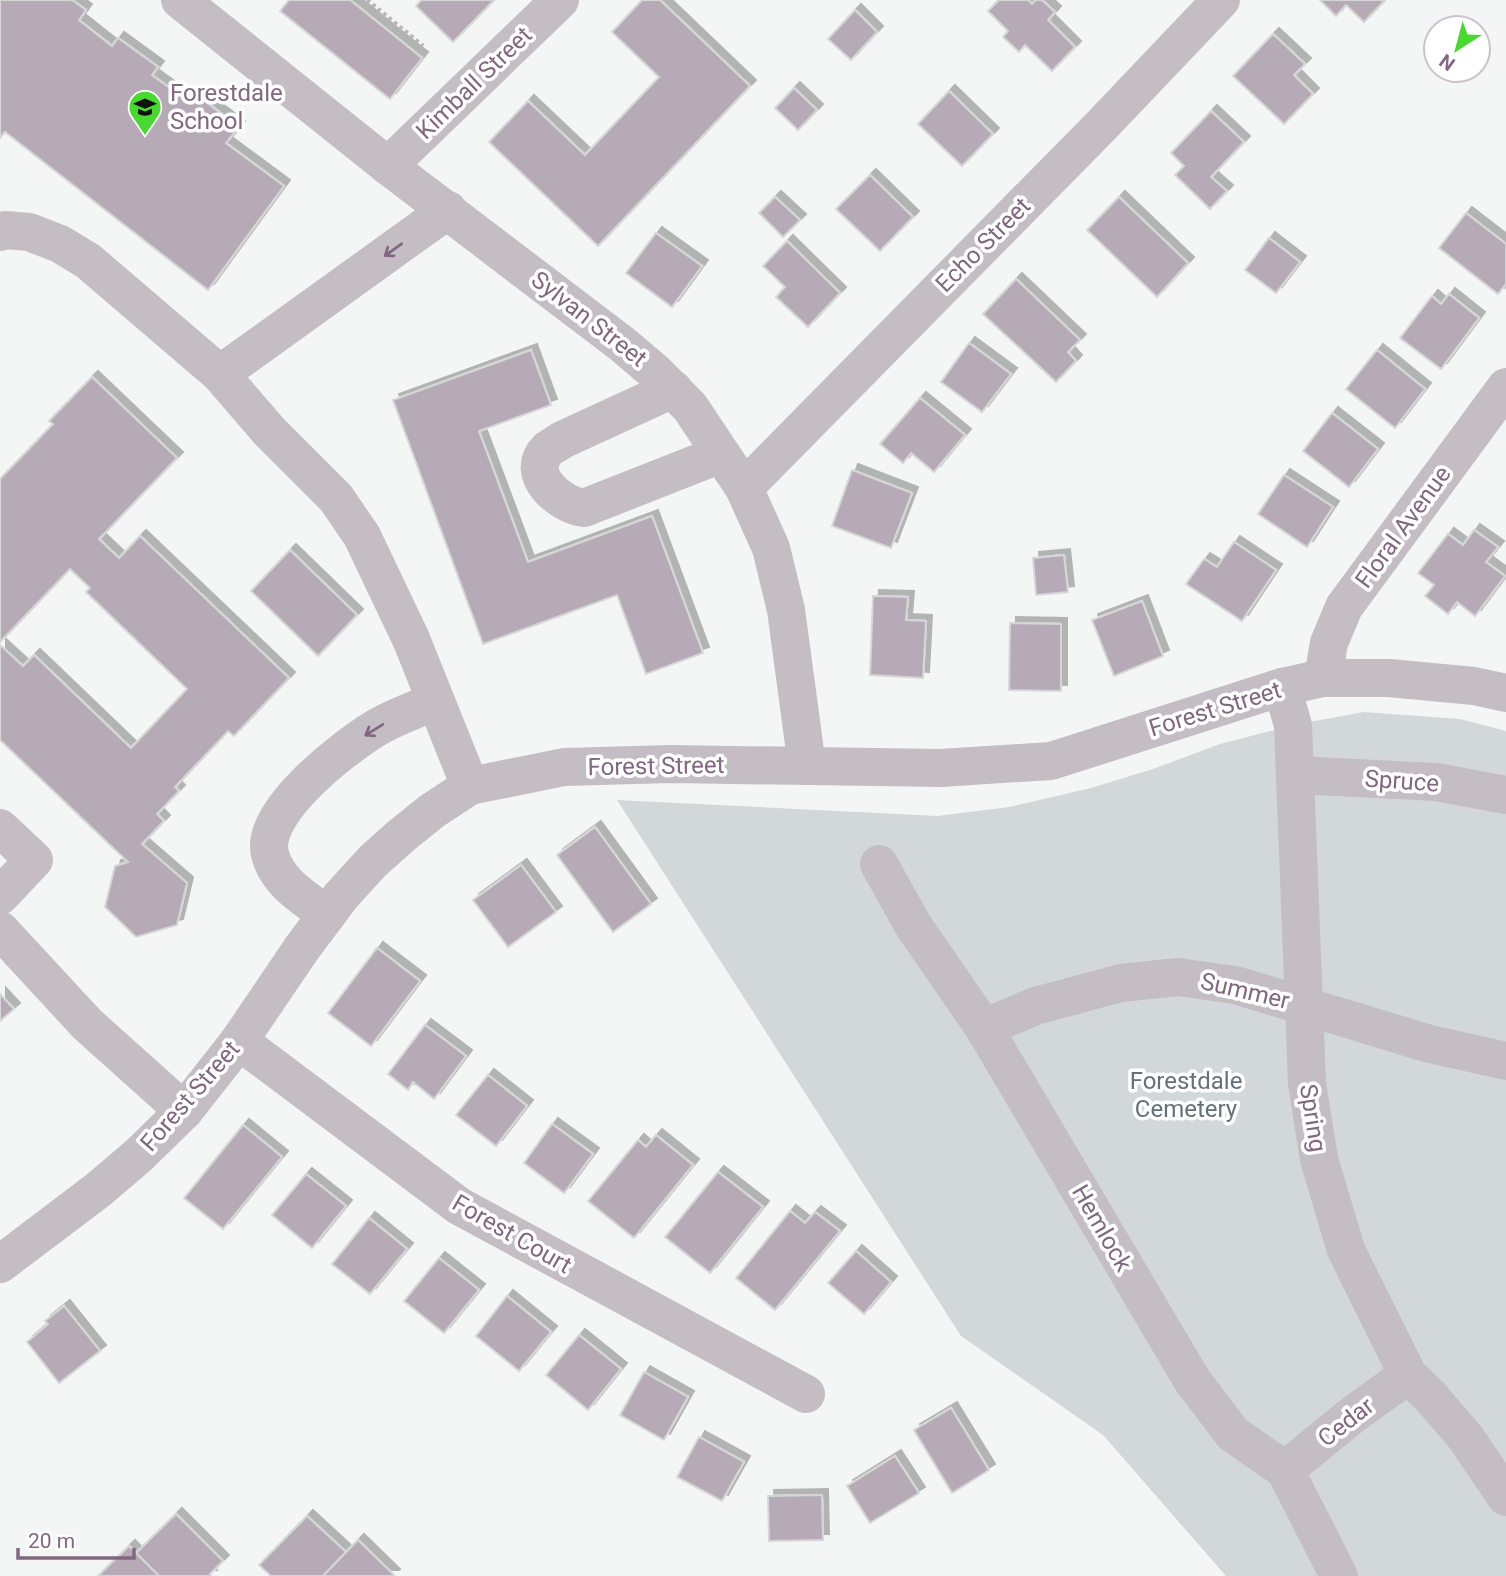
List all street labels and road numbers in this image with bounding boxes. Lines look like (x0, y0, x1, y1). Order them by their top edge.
street label: Kimball Street (411, 21, 538, 145)
street label: Echo Street (930, 192, 1036, 298)
street label: Sylvan Street (526, 265, 652, 373)
street label: Floral Avenue (1349, 461, 1457, 593)
street label: Forest Street (1145, 676, 1285, 742)
street label: Forest Street (587, 751, 725, 781)
street label: Spruce (1364, 764, 1440, 798)
street label: Summer (1198, 967, 1292, 1015)
street label: Forest Street (135, 1035, 246, 1157)
street label: Spring (1294, 1082, 1332, 1154)
street label: Hemlock (1066, 1180, 1138, 1277)
street label: Forest Court (448, 1189, 577, 1279)
street label: Cedar (1313, 1392, 1379, 1452)

